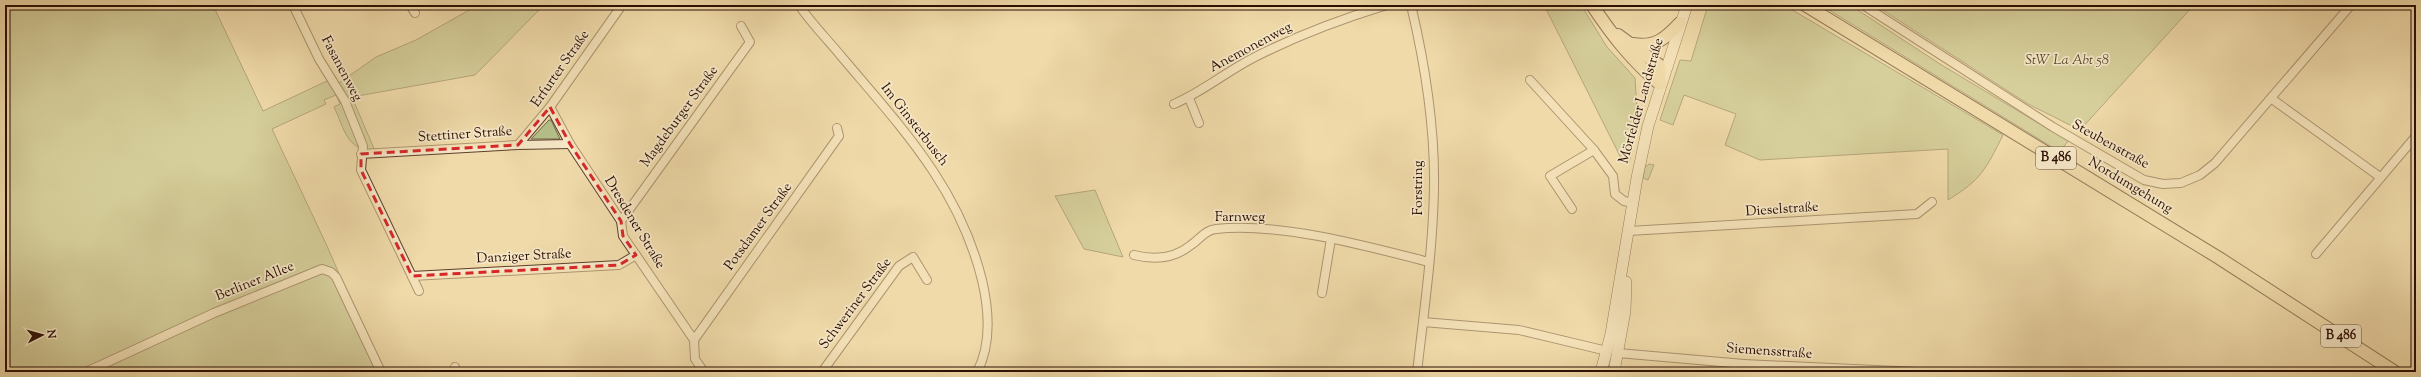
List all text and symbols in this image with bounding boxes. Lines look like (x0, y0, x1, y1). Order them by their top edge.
street label: Anemonenweg (1206, 18, 1296, 78)
street label: Erfurter Straße (527, 26, 595, 112)
street label: Fasanenweg (315, 33, 367, 106)
street label: Mörfelder Landstraße (1615, 36, 1669, 166)
park label: StW La Abt 58 (2025, 51, 2109, 71)
street label: Magdeburger Straße (636, 62, 724, 172)
street label: Im Ginsterbusch (875, 79, 953, 171)
street label: Steubenstraße (2068, 115, 2152, 175)
street label: Stettiner Straße (417, 122, 513, 148)
road number: B 486 (2036, 147, 2076, 169)
street label: Nordumgehung (2084, 153, 2176, 219)
street label: Forstring (1409, 160, 1429, 215)
street label: Dresdener Straße (599, 173, 669, 273)
street label: Potsdamer Straße (720, 179, 798, 275)
street label: Dieselstraße (1745, 197, 1819, 223)
street label: Farnweg (1215, 208, 1265, 228)
street label: Danziger Straße (476, 245, 572, 269)
street label: Schweriner Straße (815, 254, 897, 354)
street label: Berliner Allee (213, 257, 297, 307)
north arrow (22, 315, 62, 355)
road number: B 486 (2321, 325, 2361, 347)
text: N (42, 328, 59, 339)
street label: Siemensstraße (1725, 339, 1813, 365)

